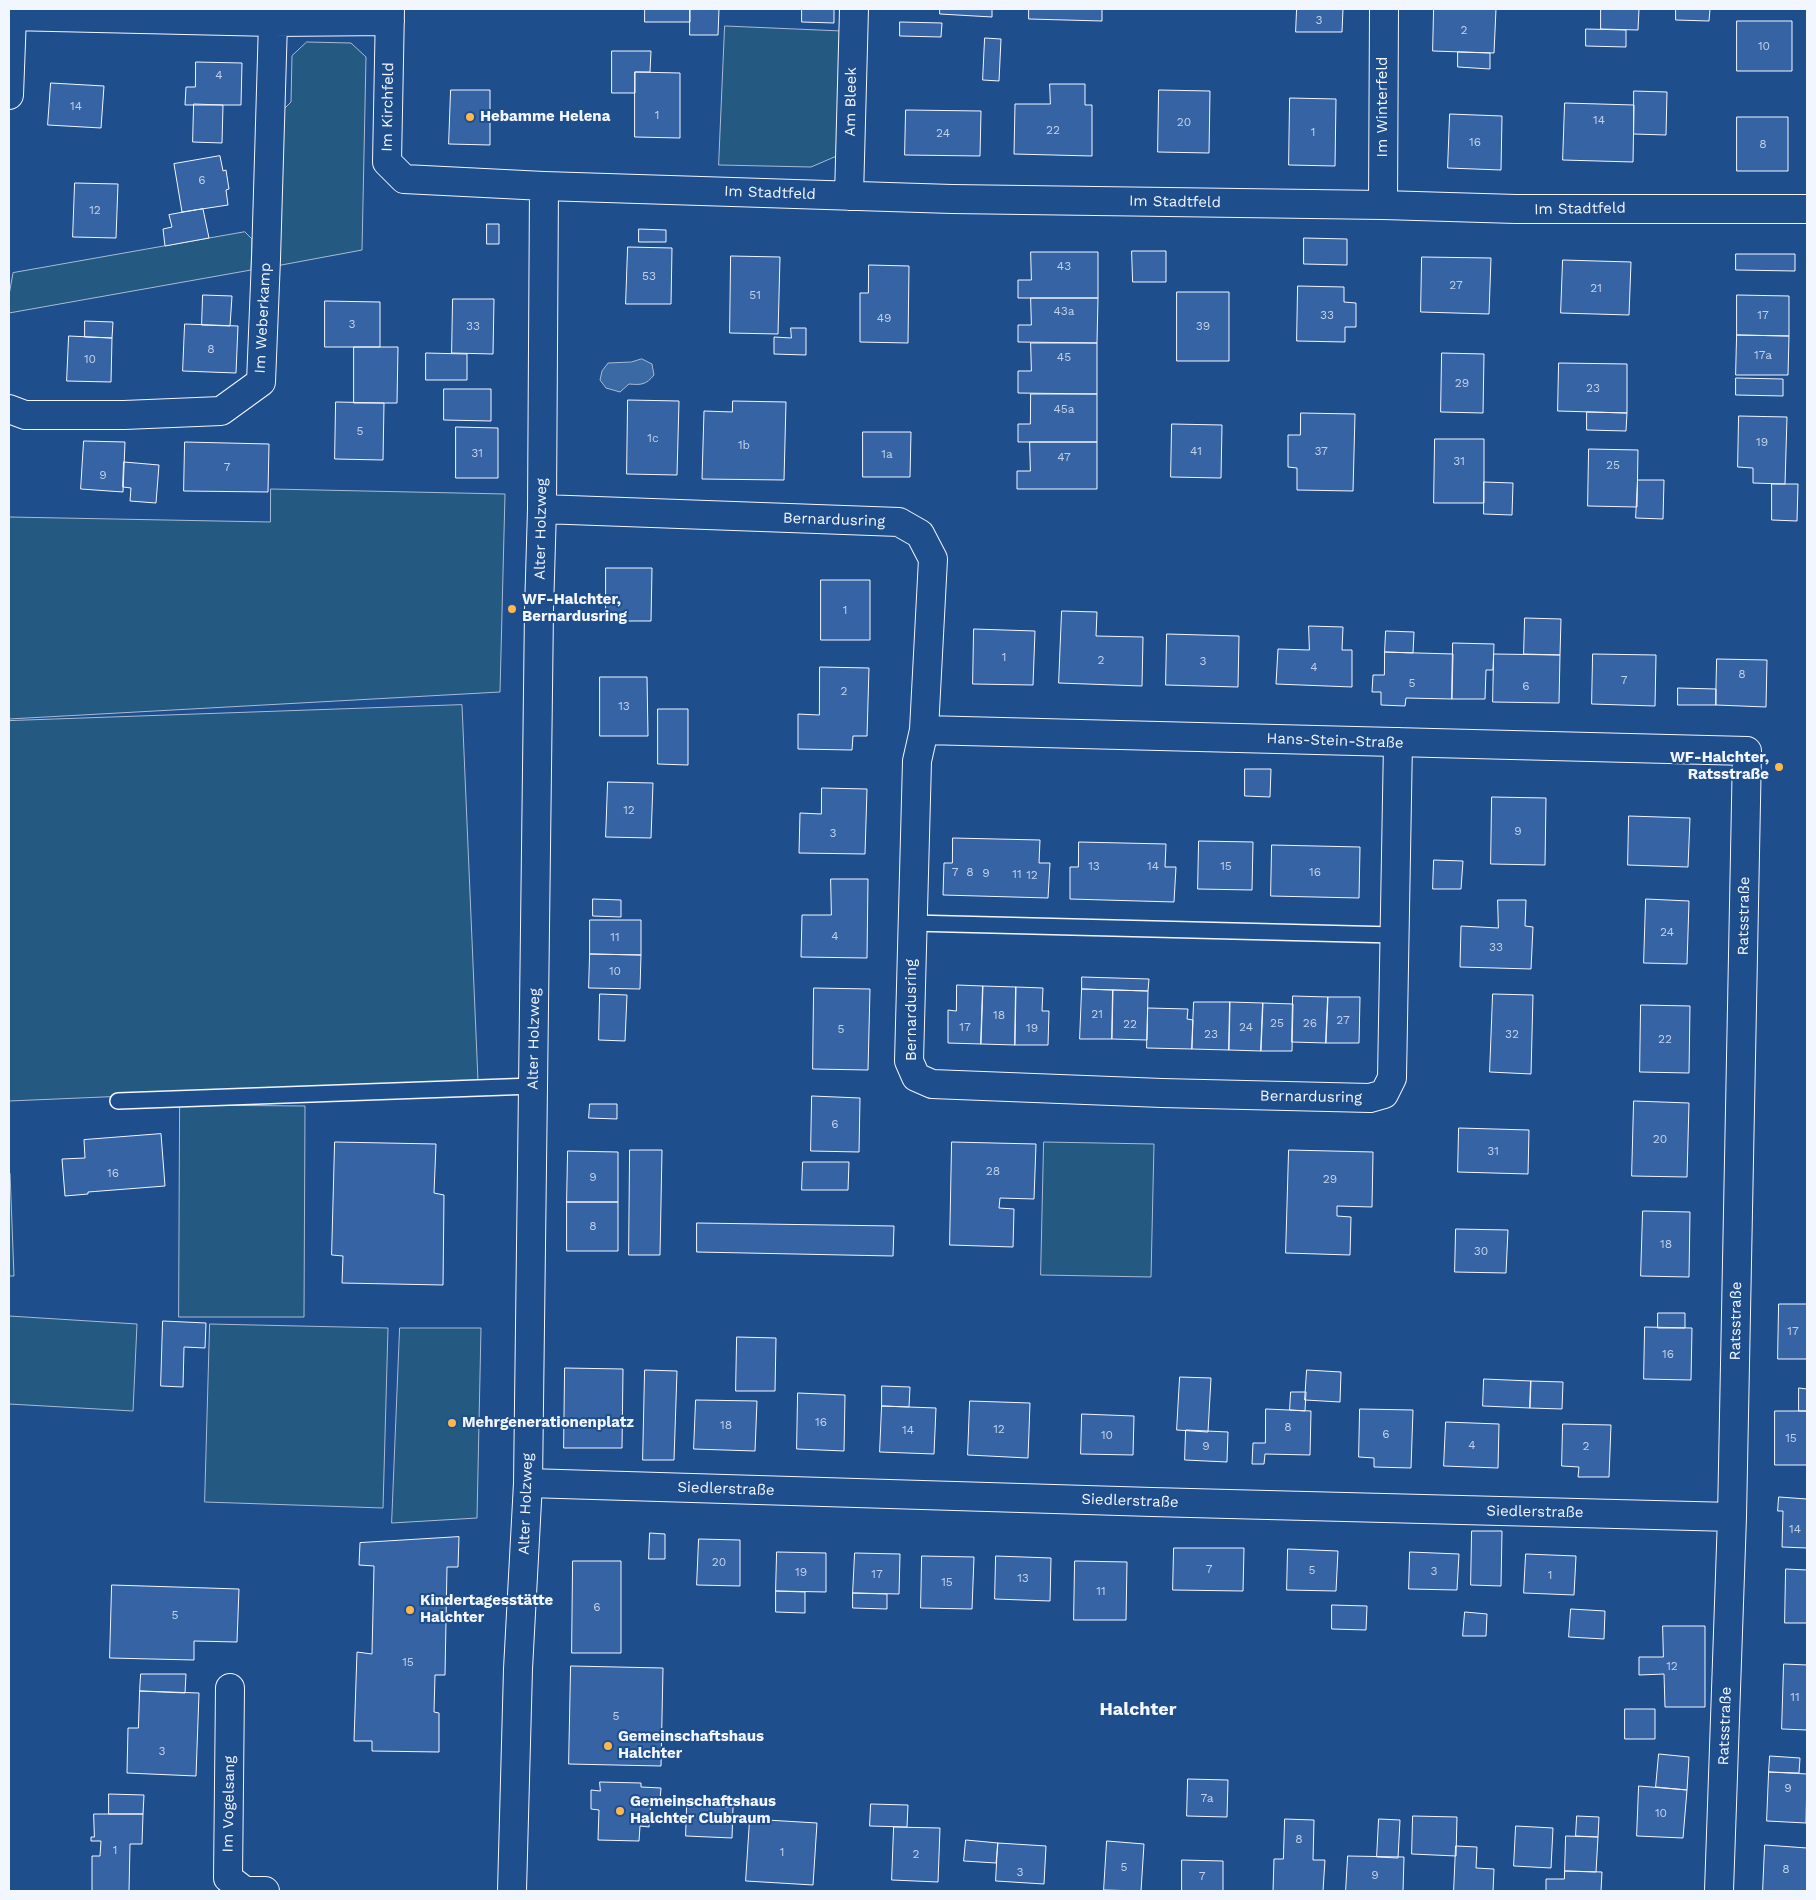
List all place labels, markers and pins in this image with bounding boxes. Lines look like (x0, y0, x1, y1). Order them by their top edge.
place label: Hebamme Helena (480, 108, 610, 126)
marker: Hebamme Helena (464, 111, 476, 123)
place label: WF-Halchter, Bernardusring (522, 591, 627, 626)
marker: WF-Halchter, Bernardusring (506, 603, 518, 615)
place label: WF-Halchter, Ratsstraße (1670, 749, 1769, 784)
marker: WF-Halchter, Ratsstraße (1773, 761, 1785, 773)
place label: Mehrgenerationenplatz (462, 1414, 634, 1432)
marker: Mehrgenerationenplatz (446, 1417, 458, 1429)
place label: Kindertagesstätte Halchter (420, 1592, 553, 1627)
marker: Kindertagesstätte Halchter (404, 1604, 416, 1616)
place label: Gemeinschaftshaus Halchter (618, 1728, 764, 1763)
marker: Gemeinschaftshaus Halchter (602, 1740, 614, 1752)
place label: Gemeinschaftshaus Halchter Clubraum (630, 1793, 776, 1828)
marker: Gemeinschaftshaus Halchter Clubraum (614, 1805, 626, 1817)

